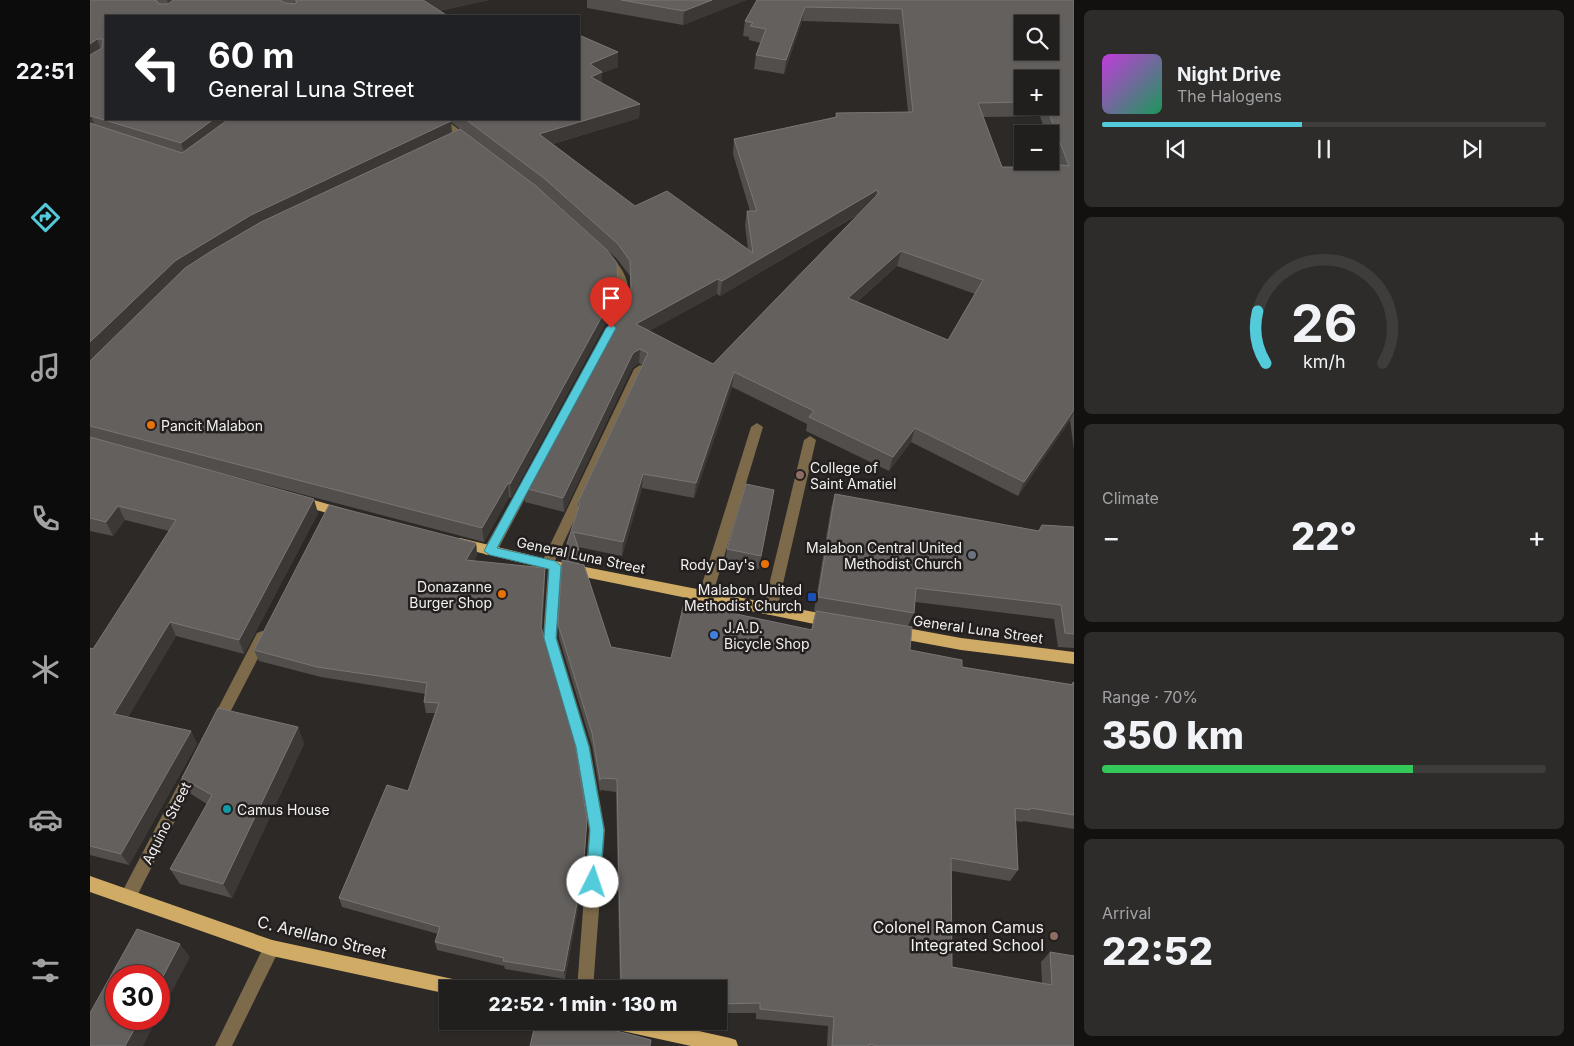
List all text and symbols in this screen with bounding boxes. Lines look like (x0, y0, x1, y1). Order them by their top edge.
map controls (1014, 15, 1059, 170)
button: search (1014, 15, 1059, 60)
text: 60 m (208, 34, 295, 76)
icon: left (125, 35, 190, 100)
text: 22:51 (16, 58, 74, 84)
text: Night Drive (1177, 63, 1281, 86)
button: + (1014, 70, 1059, 115)
text: General Luna Street (208, 76, 414, 102)
text: The Halogens (1177, 86, 1282, 106)
button: − (1014, 125, 1059, 170)
icon: previous (1162, 135, 1190, 163)
icon: pause (1310, 135, 1338, 163)
icon: next (1458, 135, 1486, 163)
icon: directions (28, 200, 63, 235)
pin (590, 277, 632, 328)
icon: arrive (597, 284, 625, 312)
text: 26 (1291, 292, 1357, 355)
icon: music (28, 350, 63, 385)
text: km/h (1303, 351, 1345, 372)
place label: Pancit Malabon (161, 417, 263, 434)
marker: Pancit Malabon (145, 419, 157, 431)
place label: College of Saint Amatiel (810, 459, 896, 492)
marker: College of Saint Amatiel (794, 469, 806, 481)
text: Climate (1102, 488, 1159, 508)
icon: phone (28, 501, 63, 536)
text: 22° (1291, 513, 1357, 559)
text: − (1102, 520, 1121, 554)
text: + (1527, 520, 1546, 554)
street label: General Luna Street (515, 533, 647, 577)
place label: Malabon Central United Methodist Church (806, 539, 962, 572)
marker: Malabon Central United Methodist Church (966, 549, 978, 561)
place label: Rody Day's (680, 556, 755, 573)
marker: Rody Day's (759, 558, 771, 570)
place label: Donazanne Burger Shop (409, 578, 492, 611)
place label: Malabon United Methodist Church (684, 581, 802, 614)
marker: Donazanne Burger Shop (496, 588, 508, 600)
marker: Malabon United Methodist Church (806, 591, 818, 603)
street label: General Luna Street (912, 611, 1045, 647)
place label: J.A.D. Bicycle Shop (724, 619, 810, 652)
marker: J.A.D. Bicycle Shop (708, 629, 720, 641)
icon: climate (28, 652, 63, 687)
text: Range · 70% (1102, 687, 1198, 707)
text: 350 km (1102, 712, 1244, 758)
street label: Aquino Street (138, 779, 194, 867)
place label: Camus House (237, 801, 330, 818)
icon: car (28, 802, 63, 837)
marker: Camus House (221, 803, 233, 815)
position arrow (566, 855, 618, 907)
text: Arrival (1102, 903, 1151, 923)
street label: C. Arellano Street (255, 911, 389, 963)
place label: Colonel Ramon Camus Integrated School (873, 917, 1044, 955)
text: 22:52 (1102, 928, 1213, 974)
marker: Colonel Ramon Camus Integrated School (1048, 930, 1060, 942)
icon: filters (28, 953, 63, 988)
speed limit sign: 30 (105, 965, 170, 1030)
text: 22:52 · 1 min · 130 m (489, 993, 677, 1016)

